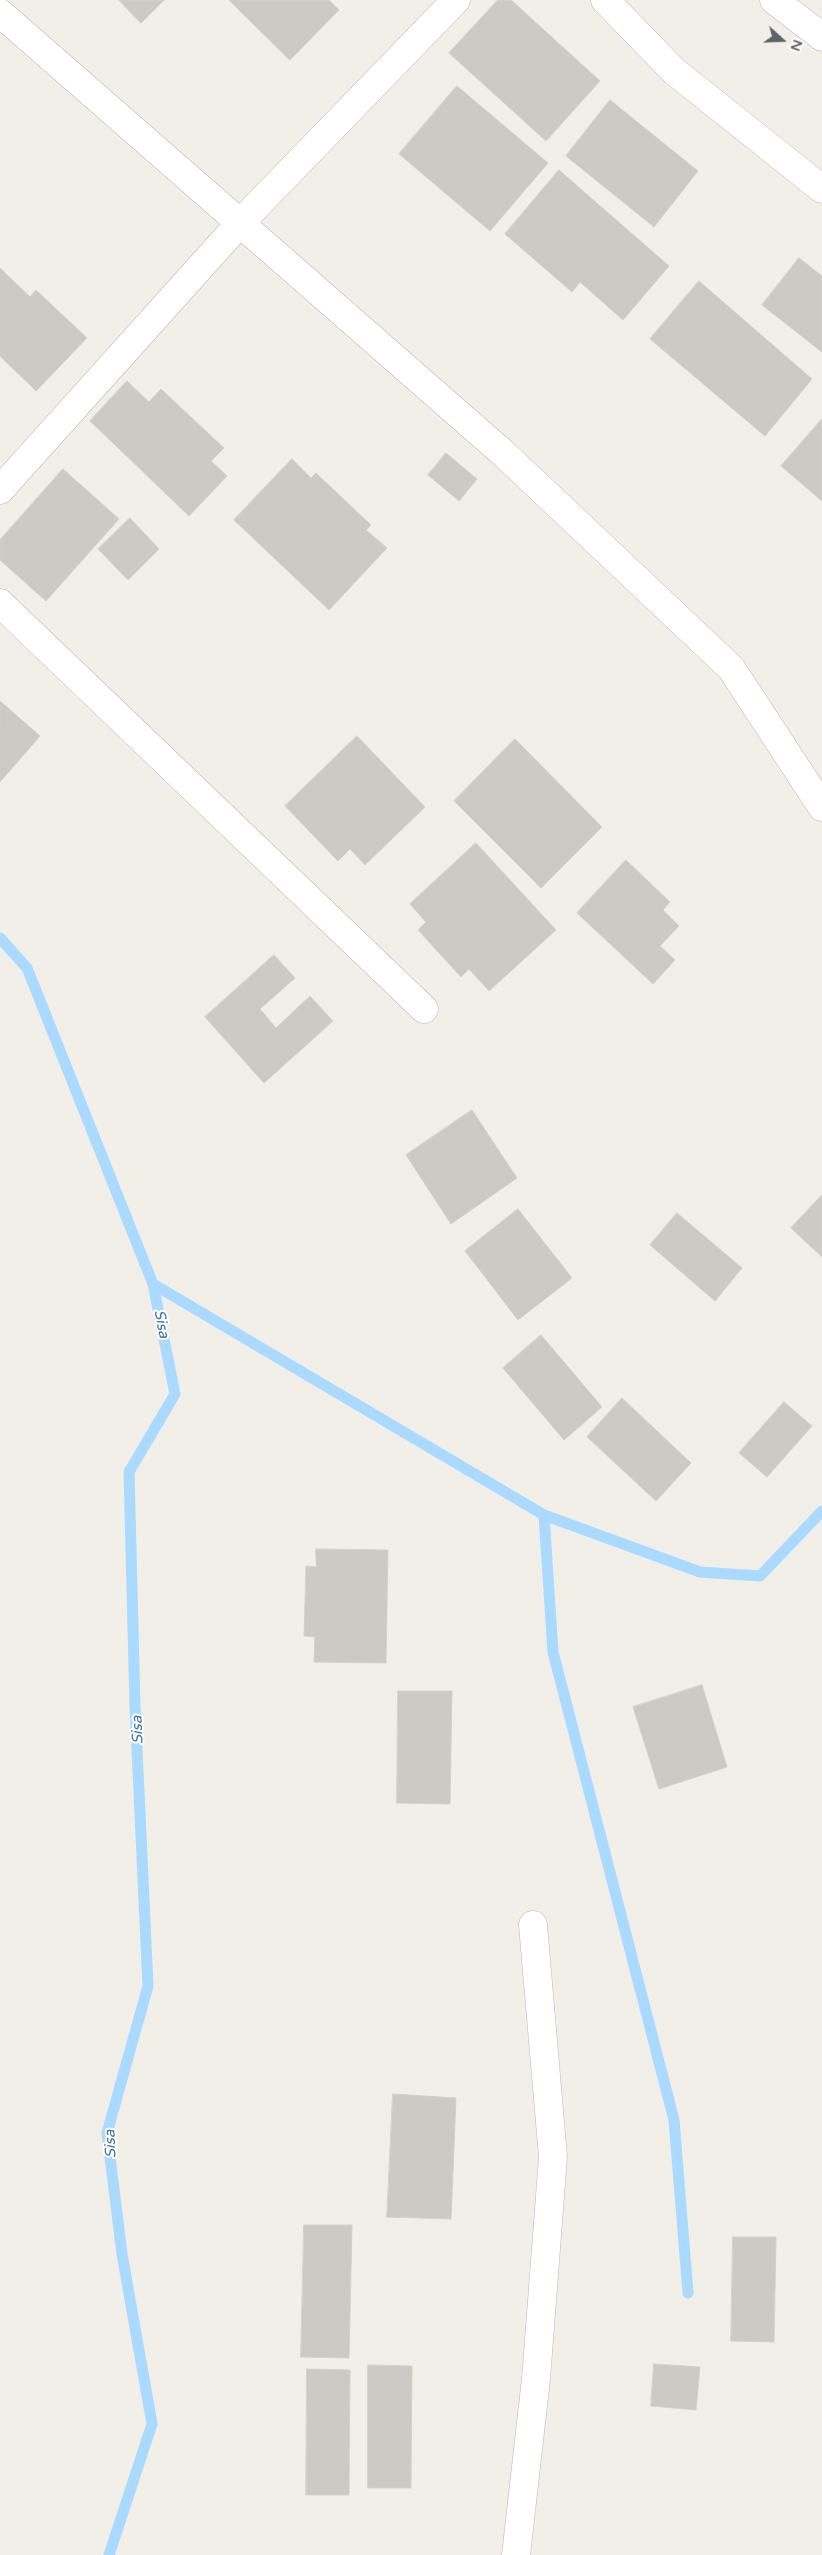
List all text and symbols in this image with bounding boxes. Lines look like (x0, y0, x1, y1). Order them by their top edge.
north arrow (757, 15, 807, 65)
text: N (787, 37, 806, 53)
water label: Sisa (149, 1308, 173, 1340)
water label: Sisa (129, 1715, 147, 1745)
water label: Sisa (102, 2129, 120, 2159)

